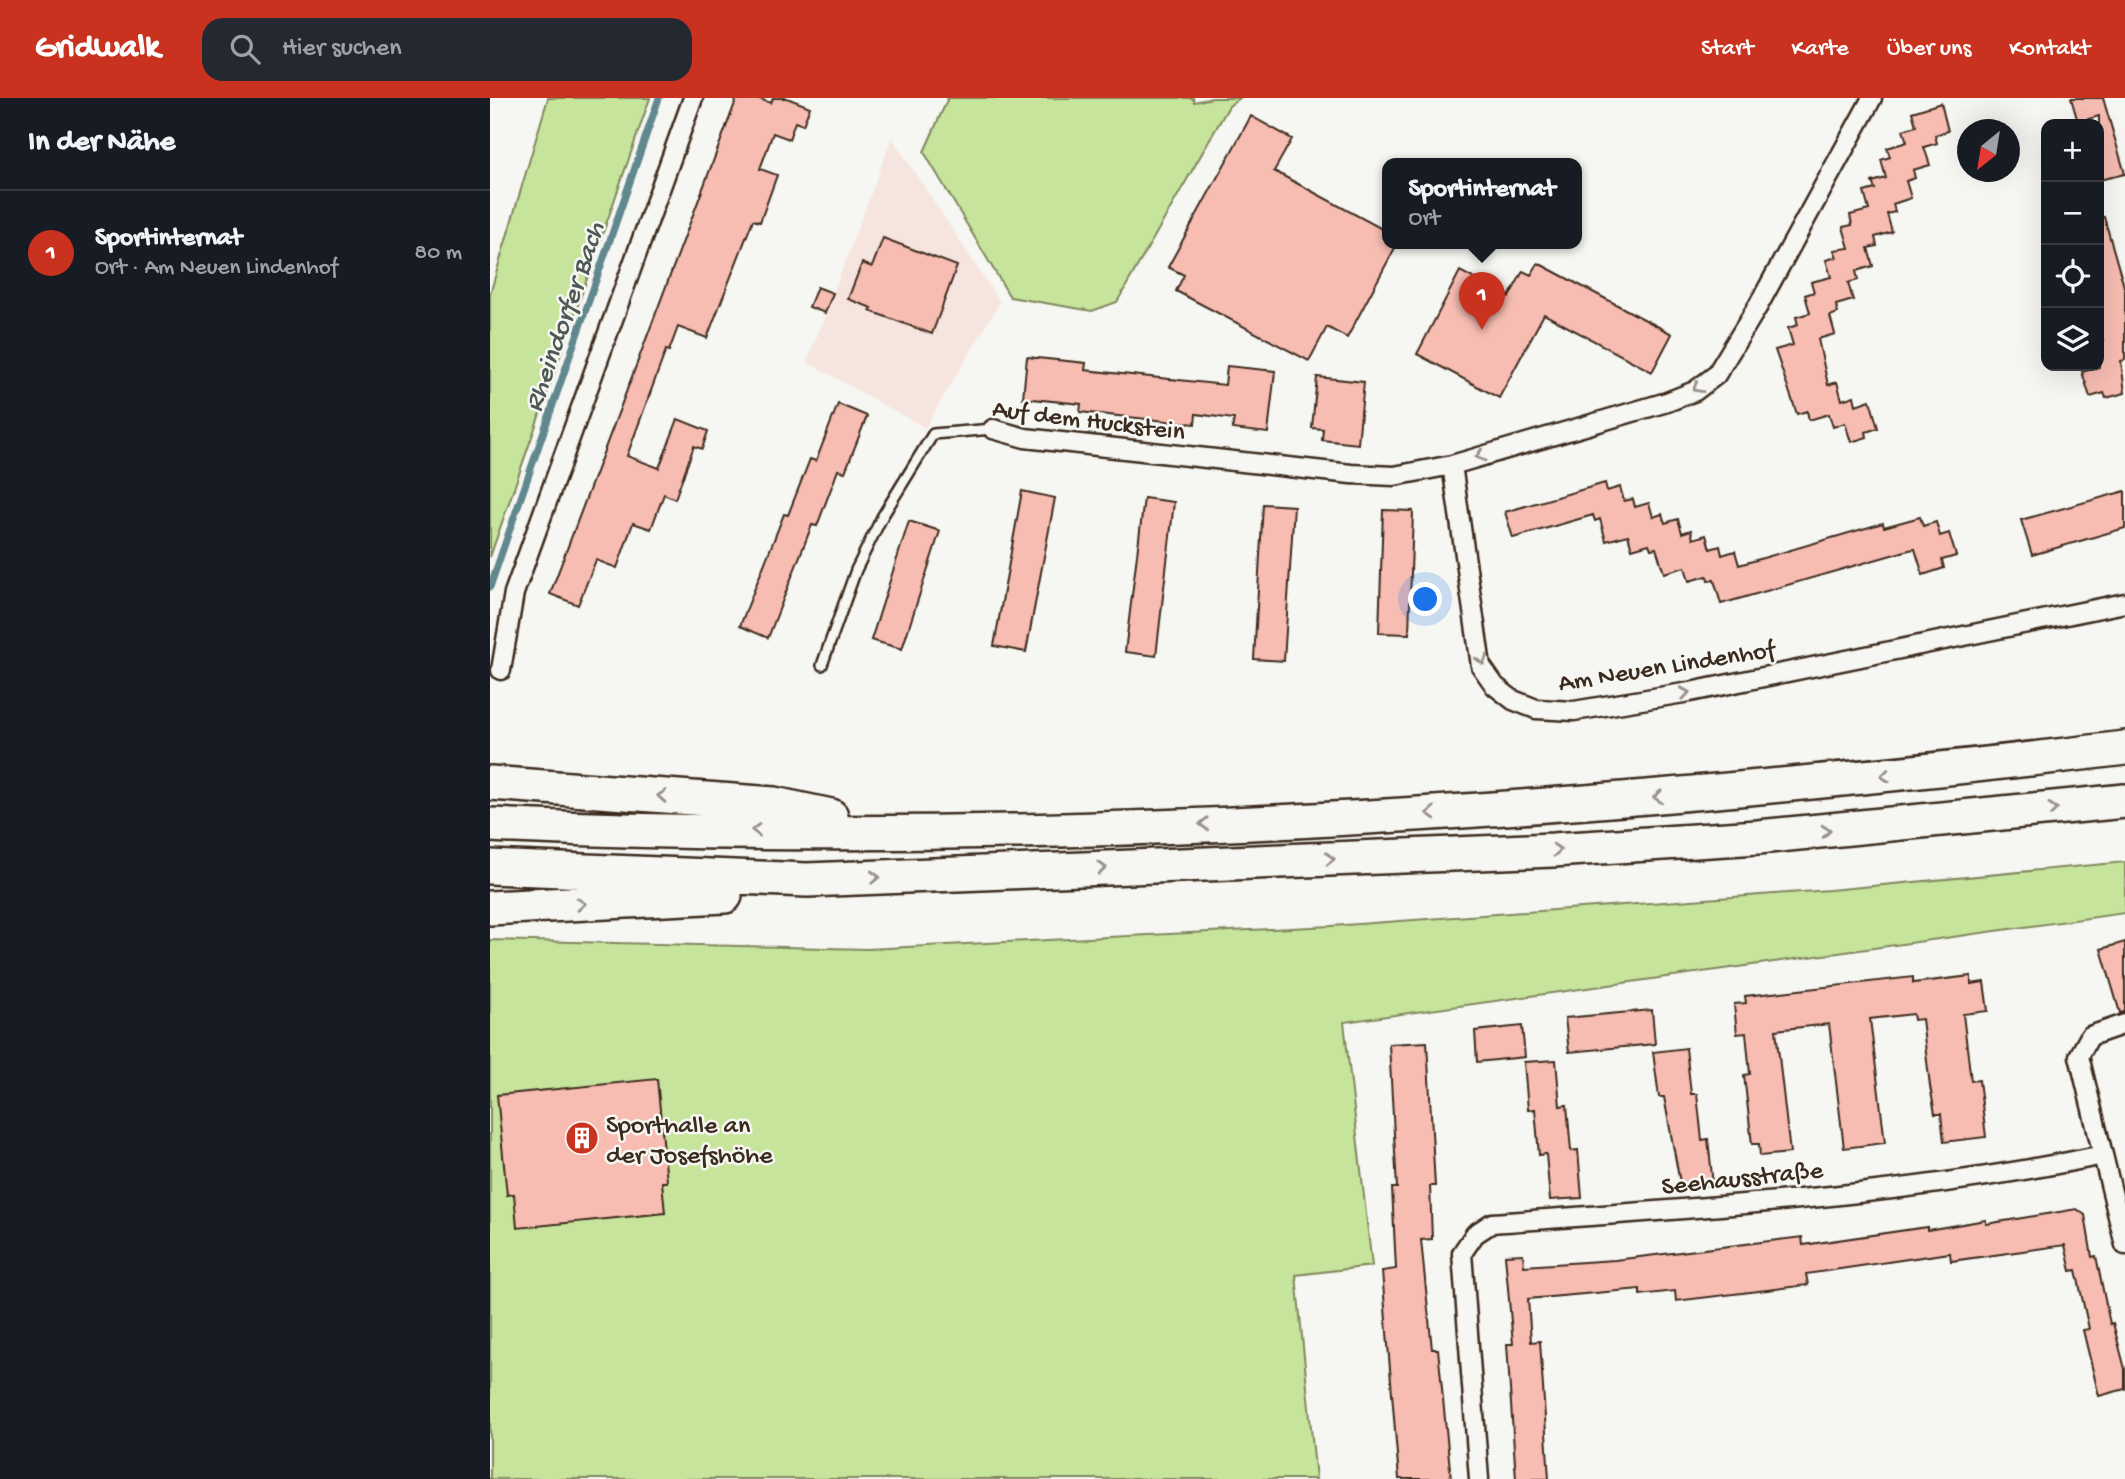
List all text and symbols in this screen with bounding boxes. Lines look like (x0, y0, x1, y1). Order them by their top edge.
search box (202, 18, 692, 81)
text: Gridwalk (35, 30, 160, 68)
icon: search (226, 30, 264, 68)
text: Hier suchen (282, 34, 401, 65)
text: Start (1701, 35, 1753, 64)
text: Karte (1791, 35, 1849, 64)
text: Über uns (1887, 35, 1971, 64)
text: Kontakt (2009, 35, 2090, 64)
north arrow (1957, 119, 2020, 182)
map controls (2041, 119, 2104, 371)
button: + (2041, 119, 2104, 182)
text: In der Nähe (28, 126, 175, 161)
popup (1382, 158, 1582, 249)
text: Sportinternat (1409, 175, 1555, 206)
button: − (2041, 182, 2104, 245)
text: Ort (1409, 206, 1440, 233)
water label: Rheindorfer Bach (518, 217, 614, 417)
text: Sportinternat (95, 224, 242, 255)
text: 1 (46, 240, 56, 267)
text: 80 m (415, 240, 462, 267)
button: locate (2041, 245, 2104, 308)
text: Ort · Am Neuen Lindenhof (95, 255, 338, 282)
pin: 1 (1459, 272, 1505, 330)
button: layers (2041, 308, 2104, 371)
one-way arrow (1691, 380, 1704, 393)
street label: Auf dem Huckstein (990, 395, 1187, 450)
one-way arrow (1474, 448, 1486, 463)
your location (1408, 582, 1442, 616)
street label: Am Neuen Lindenhof (1556, 636, 1779, 701)
one-way arrow (1474, 654, 1488, 666)
one-way arrow (1679, 686, 1690, 701)
one-way arrow (1879, 768, 1890, 783)
one-way arrow (656, 789, 667, 804)
one-way arrow (1652, 789, 1663, 804)
one-way arrow (2047, 801, 2059, 816)
one-way arrow (1425, 805, 1436, 820)
one-way arrow (1198, 816, 1209, 831)
one-way arrow (751, 822, 761, 838)
one-way arrow (1821, 824, 1832, 839)
one-way arrow (1552, 843, 1563, 858)
one-way arrow (1324, 852, 1335, 867)
one-way arrow (1097, 861, 1108, 876)
one-way arrow (870, 870, 881, 885)
one-way arrow (576, 897, 587, 912)
place label: Sporthalle an der Josefshöhe (606, 1112, 773, 1173)
building icon: Sporthalle an der Josefshöhe (563, 1119, 601, 1157)
street label: Seehausstraße (1660, 1157, 1825, 1204)

